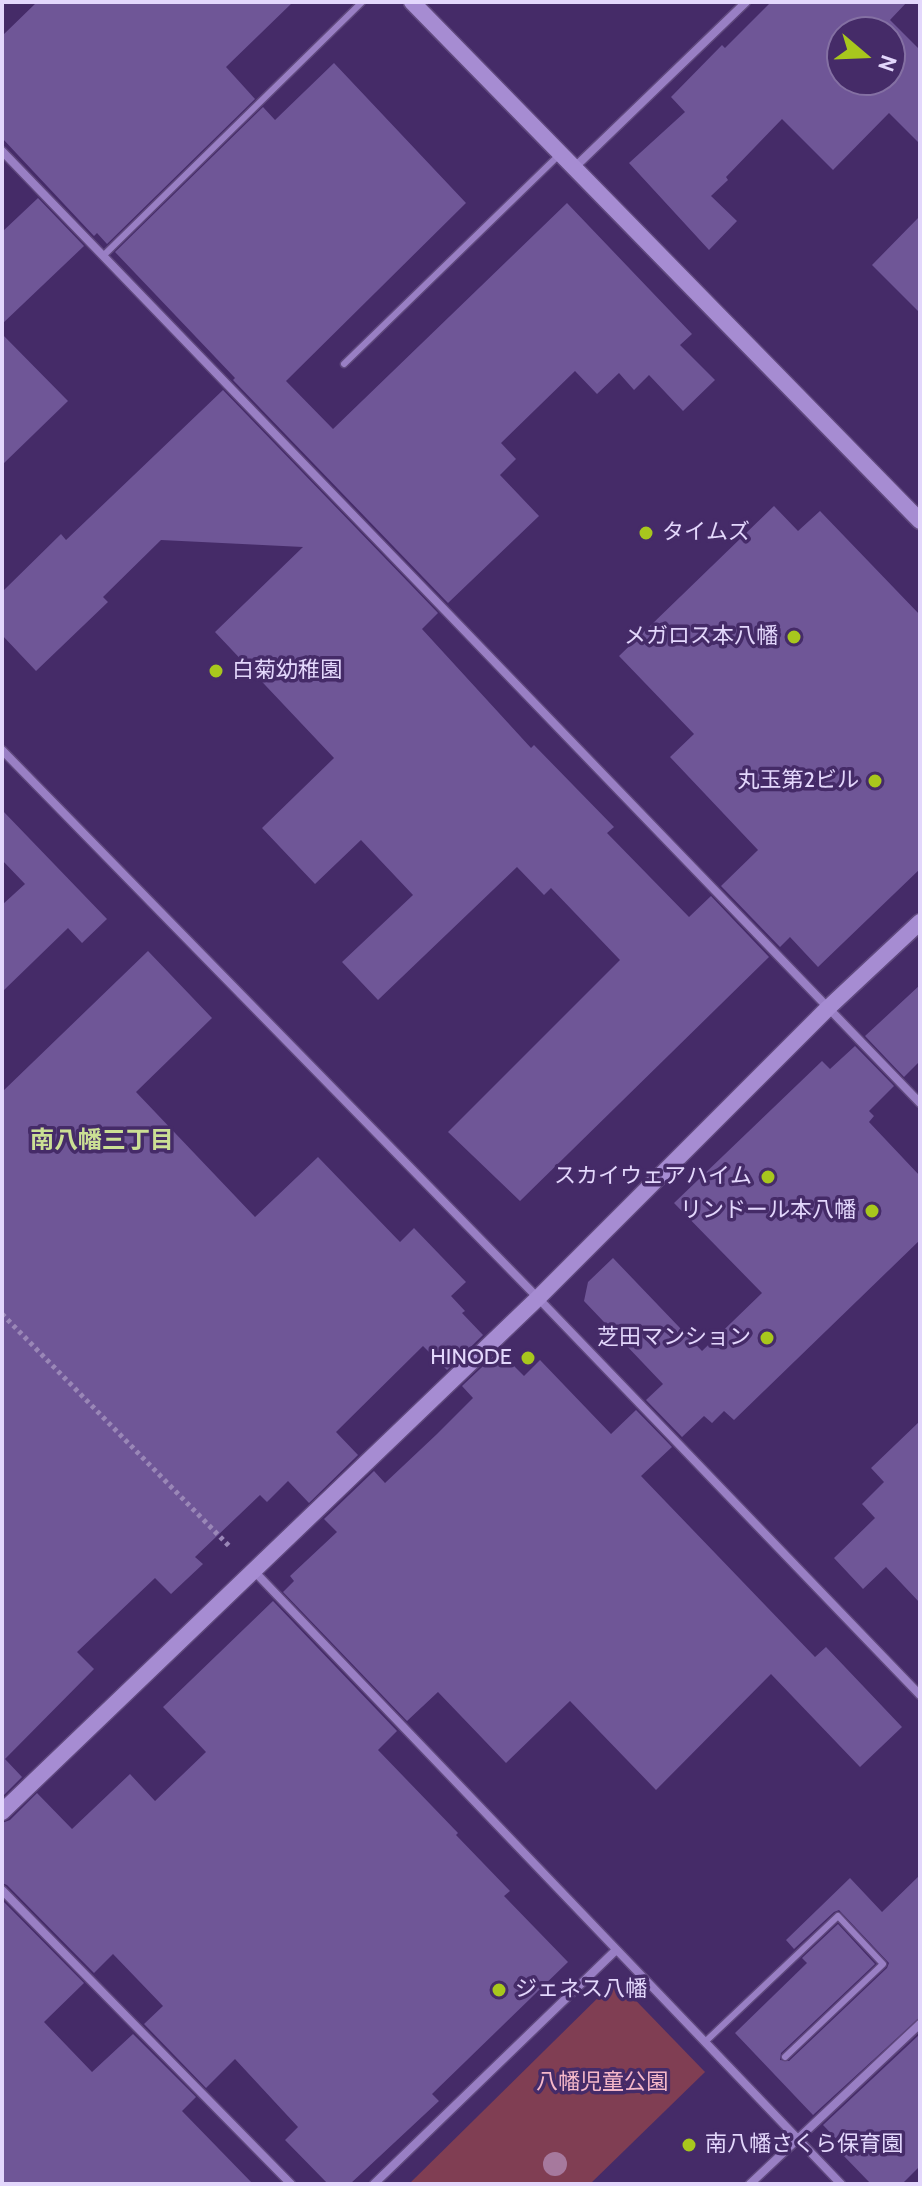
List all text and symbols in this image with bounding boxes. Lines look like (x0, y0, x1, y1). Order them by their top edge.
north arrow (826, 16, 906, 96)
text: N (872, 52, 903, 75)
place label: タイムズ (662, 520, 750, 546)
marker: タイムズ (637, 524, 655, 542)
place label: メガロス本八幡 (624, 624, 778, 650)
marker: メガロス本八幡 (785, 628, 803, 646)
place label: 白菊幼稚園 (232, 658, 342, 684)
marker: 白菊幼稚園 (207, 662, 225, 680)
place label: 丸玉第2ビル (737, 768, 859, 794)
marker: 丸玉第2ビル (866, 772, 884, 790)
district label: 南八幡三丁目 (30, 1127, 174, 1155)
place label: スカイウェアハイム (554, 1164, 752, 1190)
marker: スカイウェアハイム (759, 1168, 777, 1186)
place label: リンドール本八幡 (680, 1198, 856, 1224)
marker: リンドール本八幡 (863, 1202, 881, 1220)
place label: 芝田マンション (597, 1325, 751, 1351)
marker: 芝田マンション (758, 1329, 776, 1347)
place label: HINODE (430, 1345, 512, 1371)
marker: HINODE (519, 1349, 537, 1367)
place label: ジェネス八幡 (515, 1977, 647, 2003)
marker: ジェネス八幡 (490, 1981, 508, 1999)
park label: 八幡児童公園 (536, 2070, 668, 2096)
place label: 南八幡さくら保育園 (705, 2132, 903, 2158)
marker: 南八幡さくら保育園 (680, 2136, 698, 2154)

